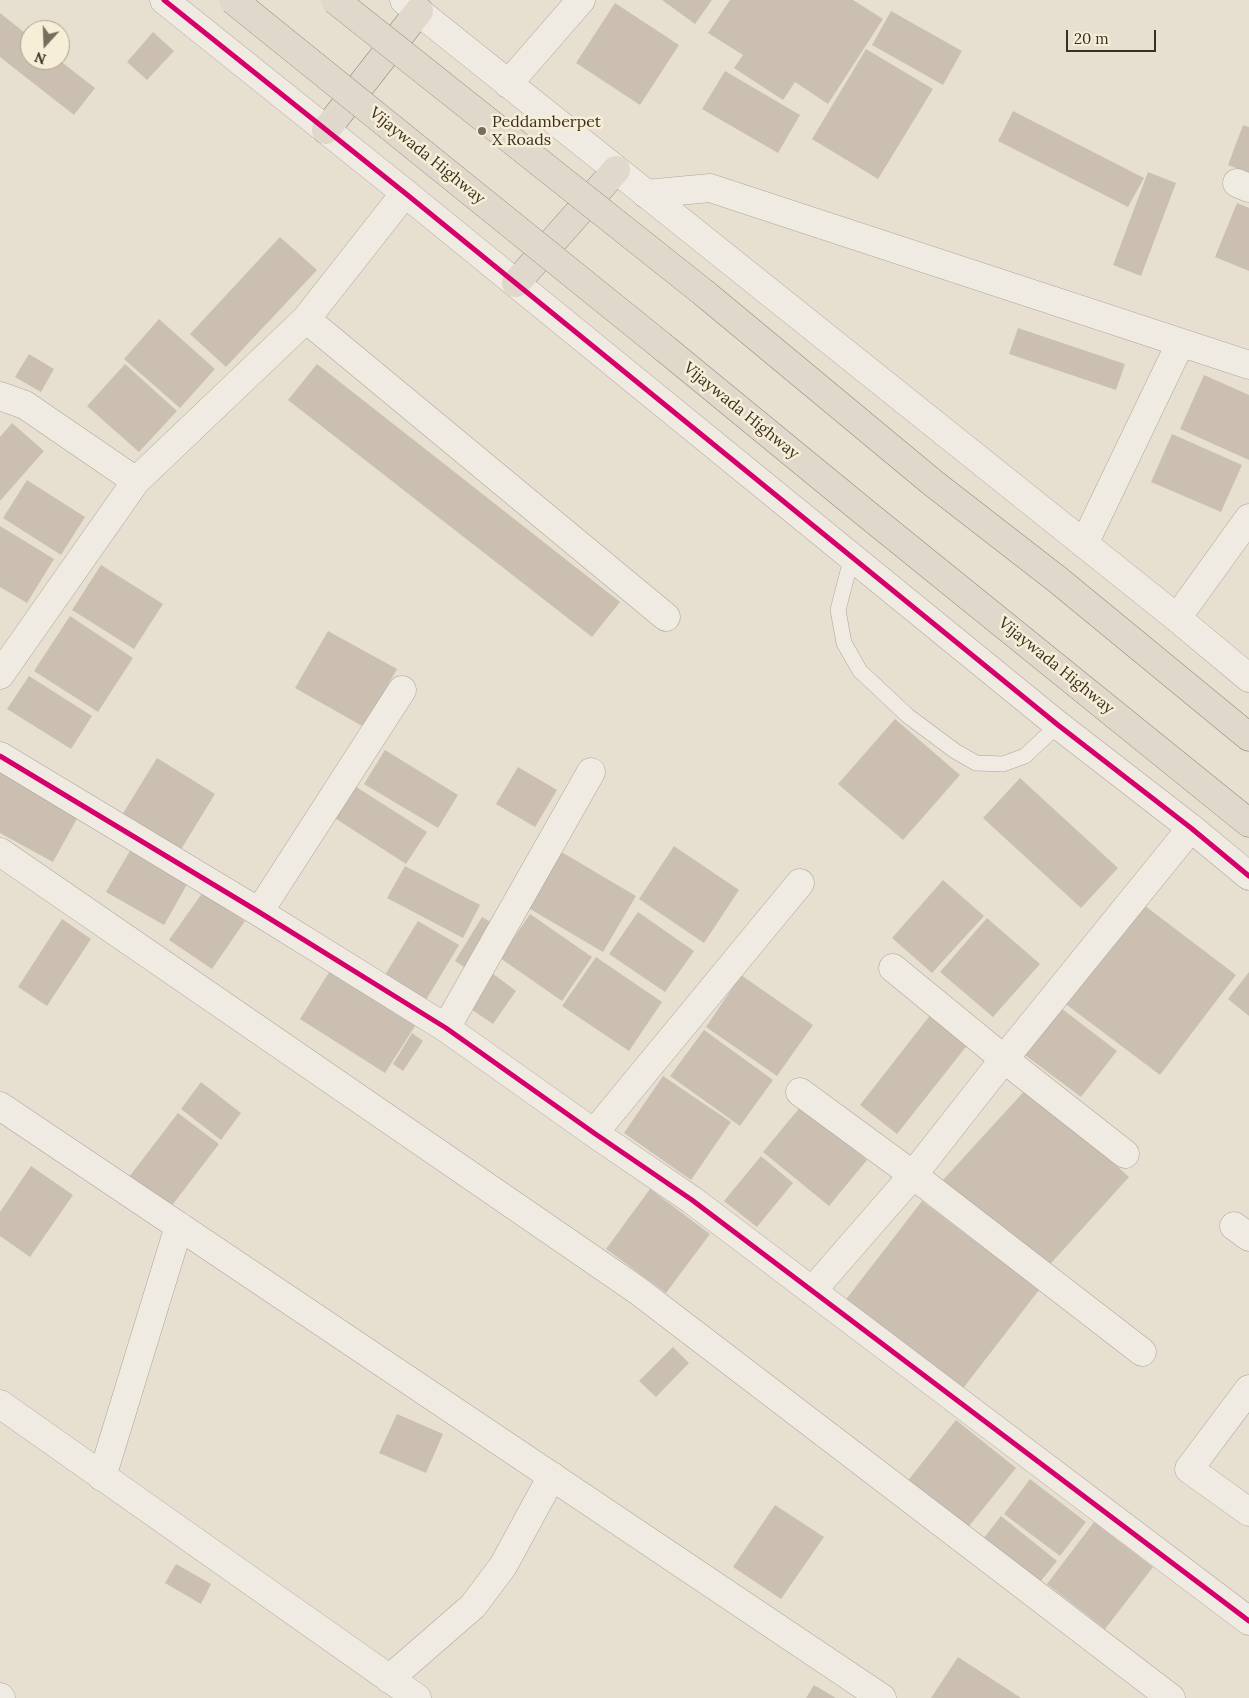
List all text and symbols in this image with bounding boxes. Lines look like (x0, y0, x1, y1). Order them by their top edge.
north arrow (20, 20, 70, 70)
scale bar (1069, 20, 1159, 52)
text: 20 m (1074, 29, 1109, 48)
text: N (32, 48, 48, 68)
street label: Vijaywada Highway (365, 103, 489, 209)
place label: Peddamberpet X Roads (492, 112, 601, 150)
marker: Peddamberpet X Roads (476, 125, 488, 137)
street label: Vijaywada Highway (679, 358, 803, 464)
street label: Vijaywada Highway (994, 613, 1118, 719)

